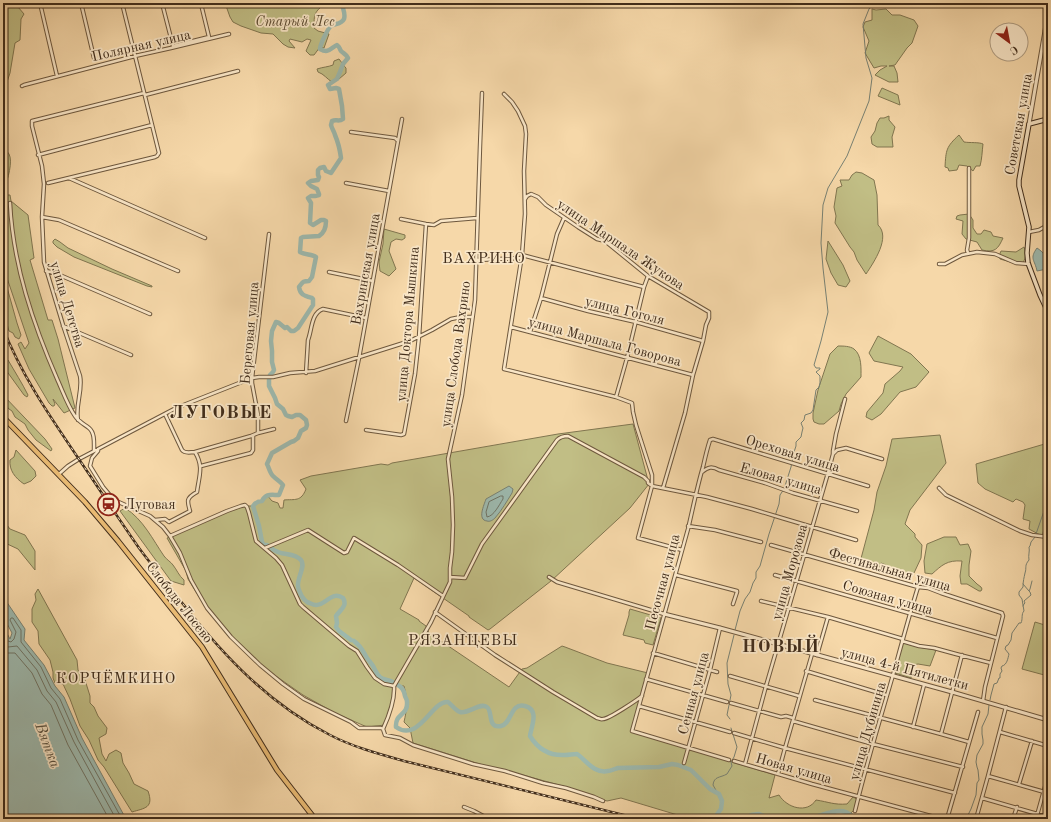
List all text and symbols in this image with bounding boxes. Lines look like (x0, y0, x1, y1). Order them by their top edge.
park label: Старый Лес (255, 15, 335, 30)
north arrow (989, 22, 1029, 62)
street label: Полярная улица (90, 28, 192, 64)
text: С (1008, 43, 1019, 56)
street label: Советская улица (1003, 72, 1035, 176)
street label: улица Маршала Жукова (554, 197, 687, 293)
street label: Вахринская улица (349, 212, 383, 326)
street label: улица Доктора Мышкина (394, 246, 422, 402)
district label: ВАХРИНО (442, 252, 526, 267)
street label: улица Детства (47, 259, 87, 349)
street label: улица Слобода Вахрино (439, 280, 473, 428)
street label: Береговая улица (239, 281, 261, 385)
street label: улица Гоголя (584, 294, 666, 328)
street label: улица Маршала Говорова (527, 315, 683, 369)
district label: ЛУГОВЫЕ (170, 404, 272, 422)
street label: Ореховая улица (744, 433, 842, 475)
street label: Еловая улица (738, 461, 823, 497)
station icon: Луговая (96, 491, 122, 517)
place label: Луговая (124, 498, 176, 512)
street label: улица Морозова (770, 523, 810, 622)
street label: Песочная улица (643, 532, 683, 632)
street label: Фестивальная улица (827, 546, 953, 594)
street label: Слобода Лосево (143, 559, 215, 646)
street label: Союзная улица (841, 578, 935, 618)
district label: РЯЗАНЦЕВЫ (408, 634, 518, 649)
district label: НОВЫЙ (742, 634, 820, 656)
street label: улица 4-й Пятилетки (839, 645, 970, 693)
street label: Сенная улица (676, 650, 712, 736)
district label: КОРЧЁМКИНО (56, 669, 176, 687)
street label: улица Дубинина (847, 680, 889, 782)
water label: Вятка (31, 720, 62, 770)
street label: Новая улица (754, 751, 834, 787)

